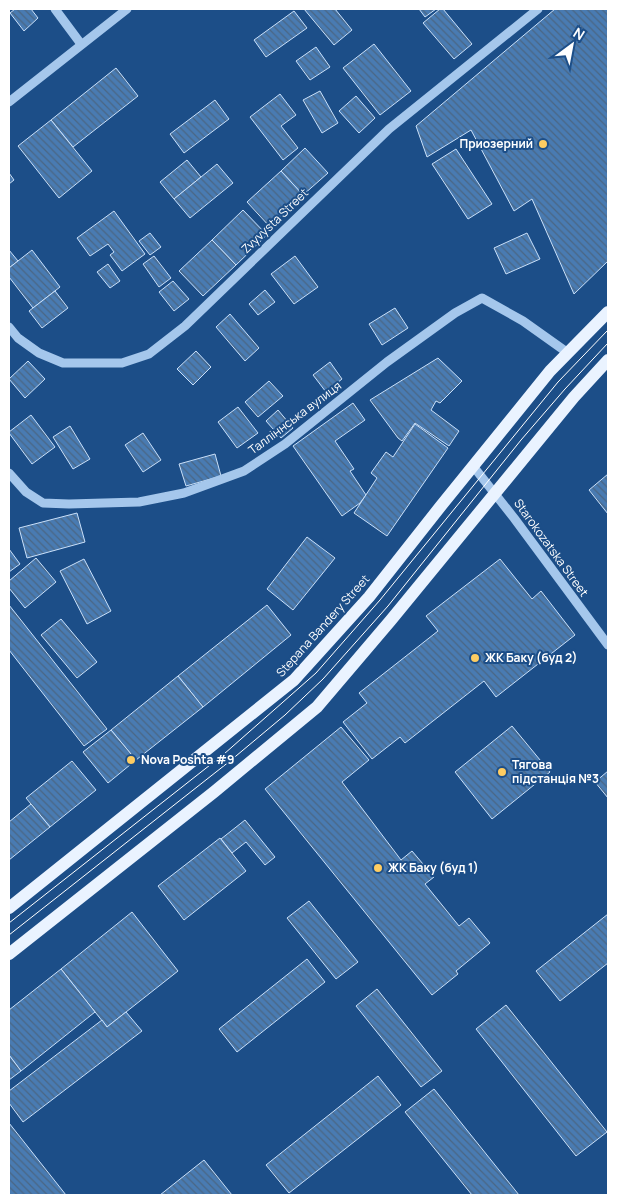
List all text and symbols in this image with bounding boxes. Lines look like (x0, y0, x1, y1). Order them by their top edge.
north arrow (547, 20, 597, 70)
text: N (570, 23, 588, 44)
place label: Приозерний (459, 135, 533, 152)
marker: Приозерний (537, 138, 549, 150)
street label: Zvyvysta Street (238, 184, 312, 257)
street label: Талліннська вулиця (245, 377, 345, 458)
street label: Starokozatska Street (510, 495, 593, 600)
street label: Stepana Bandery Street (272, 571, 373, 680)
place label: ЖК Баку (буд 2) (485, 649, 578, 666)
marker: ЖК Баку (буд 2) (469, 652, 481, 664)
place label: Nova Poshta #9 (141, 751, 234, 768)
marker: Nova Poshta #9 (125, 754, 137, 766)
place label: Тягова пiдстанцiя №3 (512, 756, 599, 787)
marker: Тягова пiдстанцiя №3 (496, 766, 508, 778)
place label: ЖК Баку (буд 1) (388, 859, 479, 876)
marker: ЖК Баку (буд 1) (372, 862, 384, 874)

